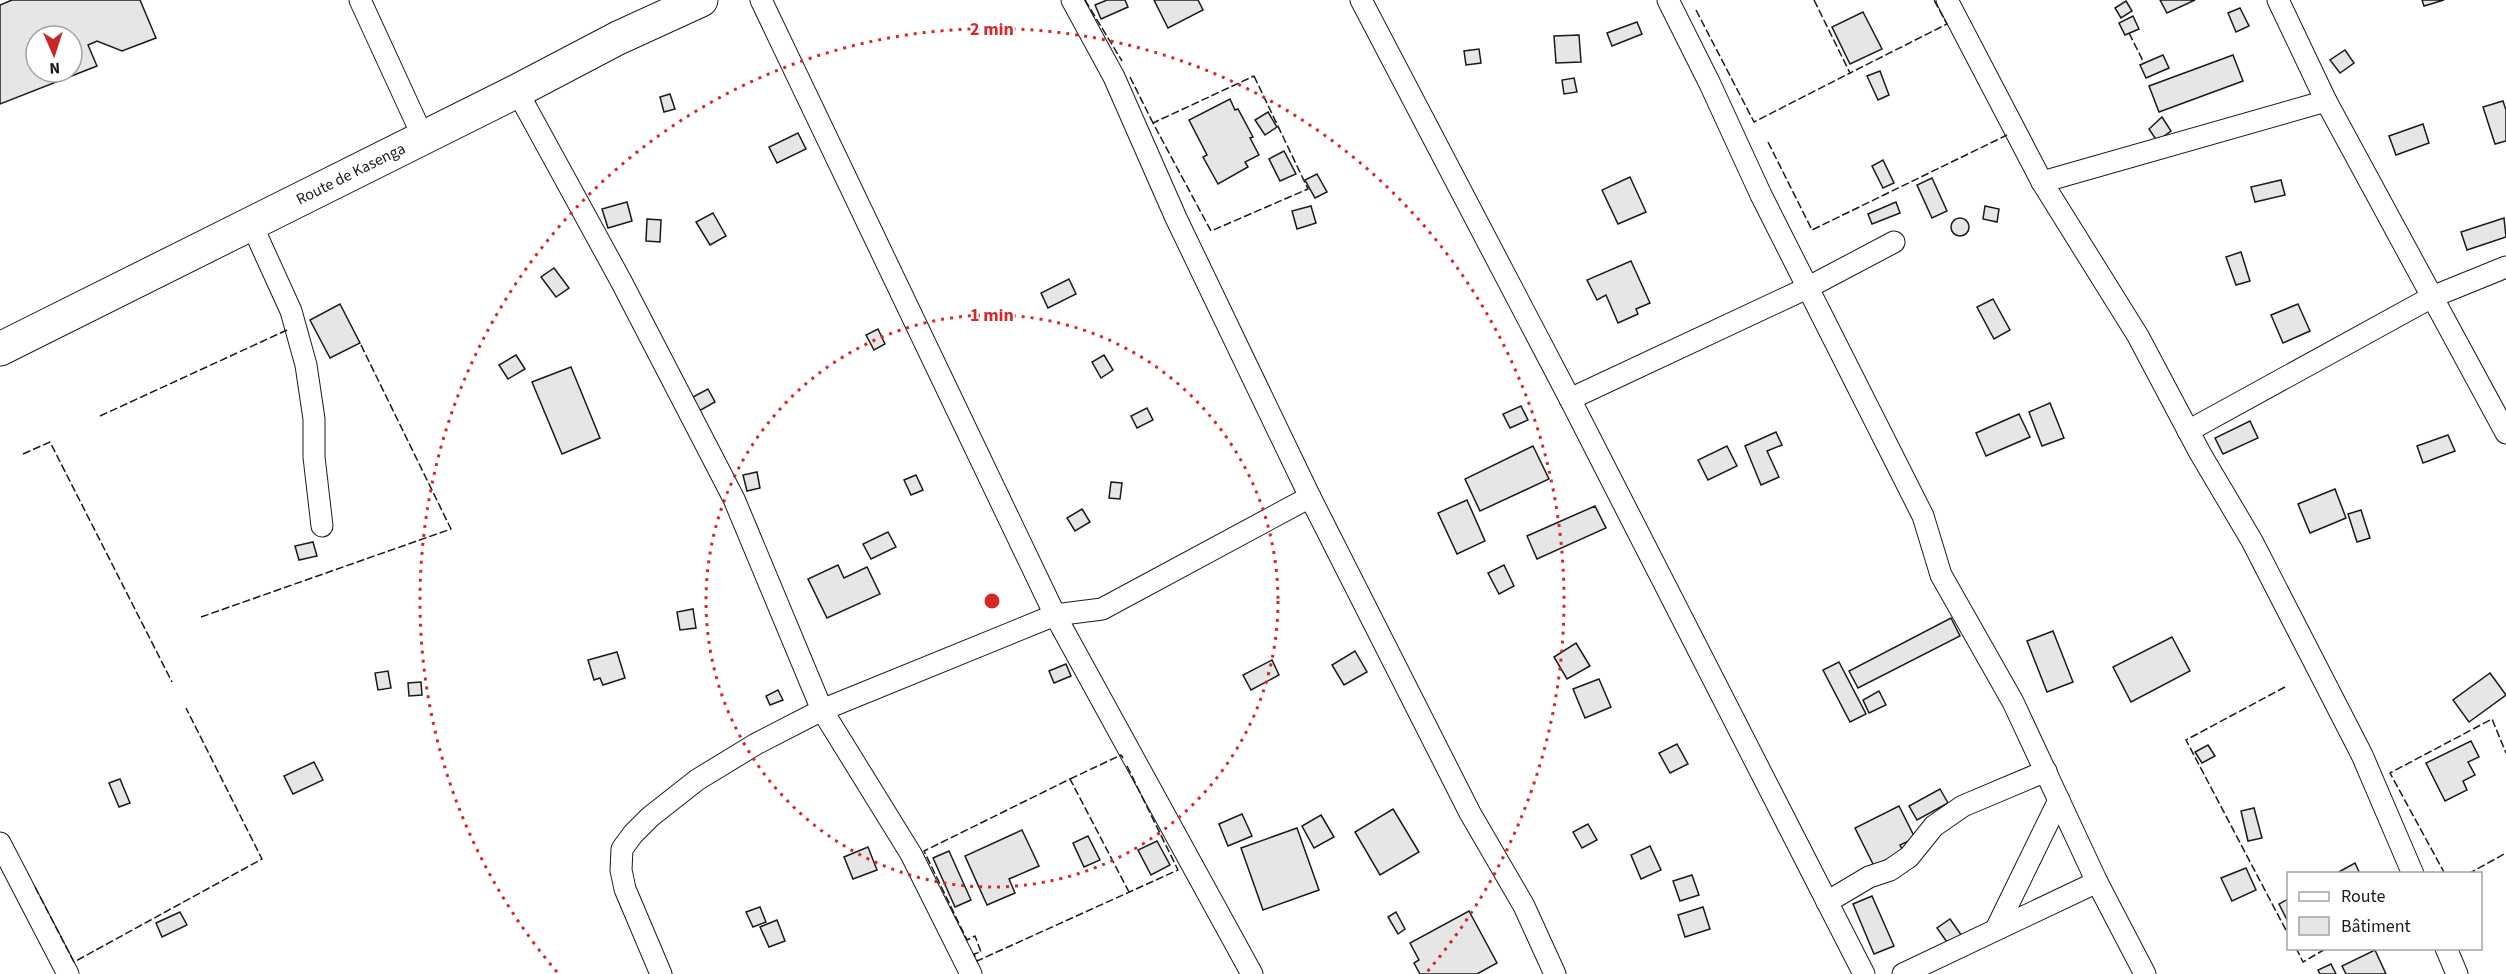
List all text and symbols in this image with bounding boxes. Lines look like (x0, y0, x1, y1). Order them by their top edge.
text: 2 min (970, 17, 1014, 42)
north arrow (24, 24, 84, 84)
text: N (49, 57, 61, 79)
street label: Route de Kasenga (292, 137, 409, 210)
text: 1 min (970, 303, 1014, 328)
centre of rings (982, 591, 1002, 611)
legend (2287, 872, 2482, 950)
text: Route (2341, 884, 2385, 909)
text: Bâtiment (2341, 914, 2411, 939)

